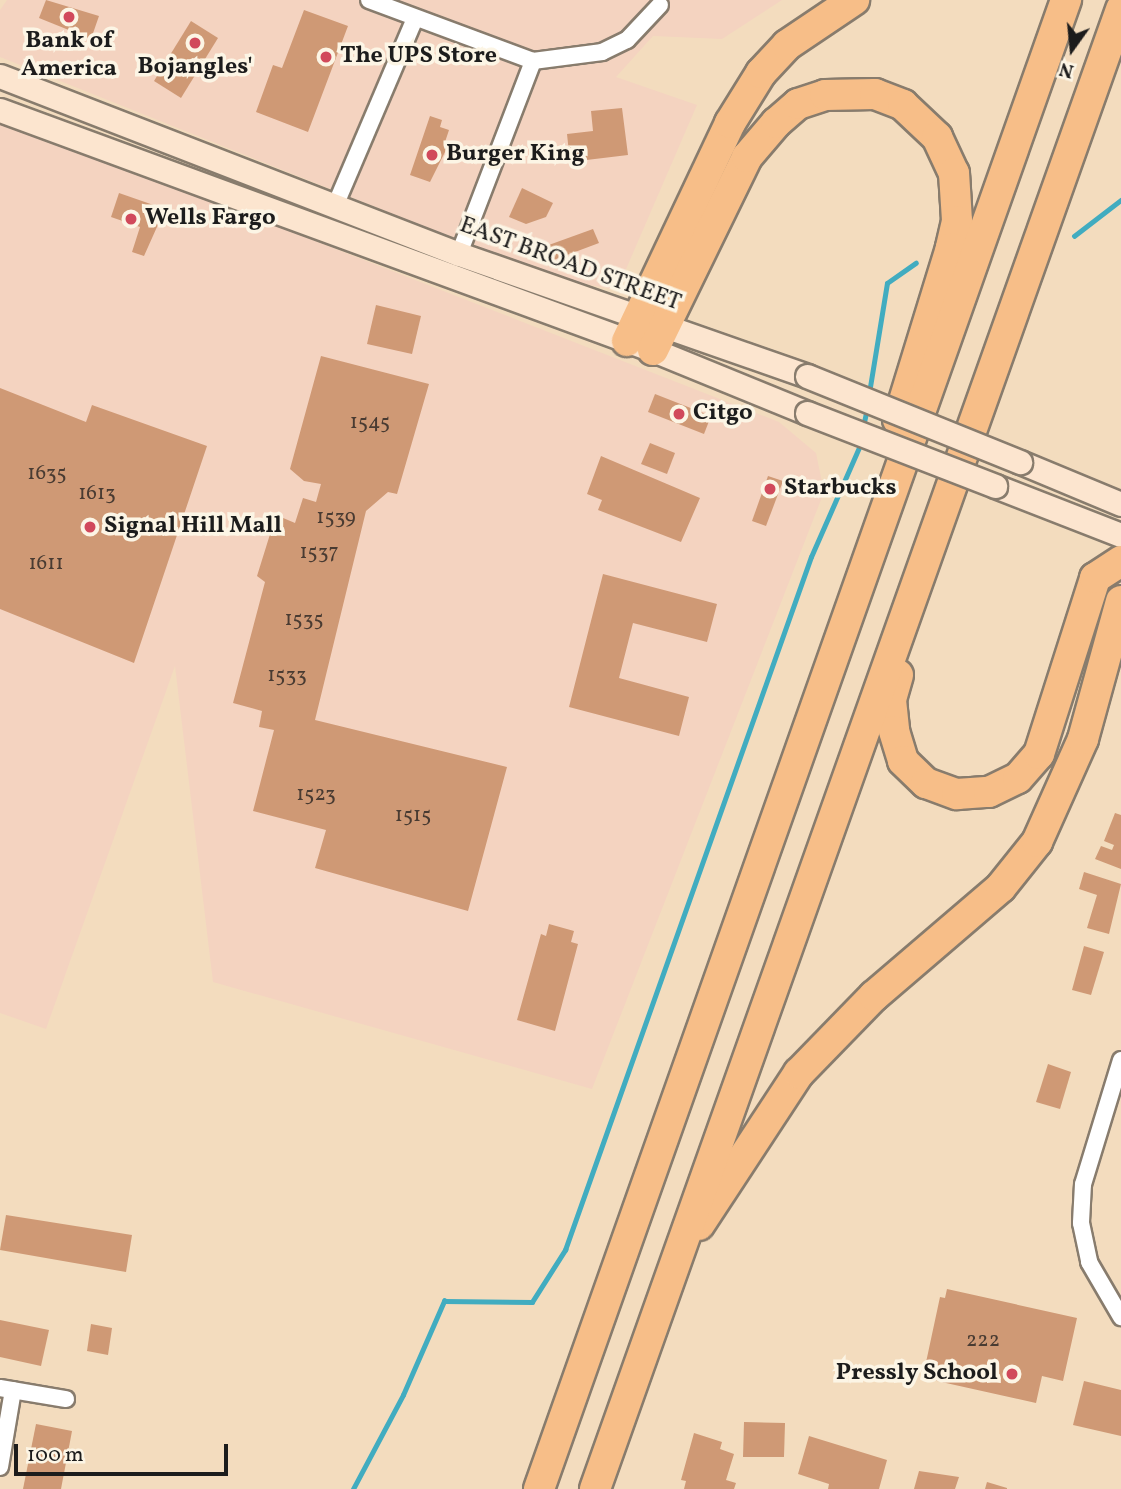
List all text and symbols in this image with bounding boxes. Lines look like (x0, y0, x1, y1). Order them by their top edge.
marker: Bank of America (61, 9, 77, 25)
north arrow (1037, 14, 1107, 84)
place label: Bank of America (21, 28, 117, 84)
marker: Bojangles' (187, 35, 203, 51)
place label: The UPS Store (340, 43, 497, 71)
marker: The UPS Store (318, 49, 334, 65)
place label: Bojangles' (137, 54, 253, 82)
text: N (1057, 55, 1077, 84)
place label: Burger King (446, 141, 585, 169)
marker: Burger King (424, 147, 440, 163)
place label: Wells Fargo (145, 205, 276, 233)
marker: Wells Fargo (123, 211, 139, 227)
street label: EAST BROAD STREET (455, 211, 685, 319)
place label: Citgo (693, 400, 753, 428)
marker: Citgo (671, 406, 687, 422)
house number: 1545 (350, 410, 390, 436)
house number: 1635 (27, 461, 67, 487)
place label: Starbucks (784, 475, 896, 503)
house number: 1613 (78, 481, 116, 507)
marker: Starbucks (762, 481, 778, 497)
house number: 1539 (316, 505, 356, 531)
place label: Signal Hill Mall (104, 513, 282, 541)
marker: Signal Hill Mall (82, 519, 98, 535)
house number: 1537 (299, 540, 339, 566)
house number: 1611 (28, 551, 64, 577)
house number: 1535 (284, 607, 324, 633)
house number: 1533 (267, 663, 307, 689)
house number: 1523 (296, 782, 336, 808)
house number: 1515 (395, 803, 431, 829)
house number: 222 (966, 1328, 1000, 1354)
place label: Pressly School (835, 1360, 998, 1388)
marker: Pressly School (1004, 1366, 1020, 1382)
scale bar (18, 1430, 231, 1474)
text: 100 m (27, 1441, 84, 1470)

